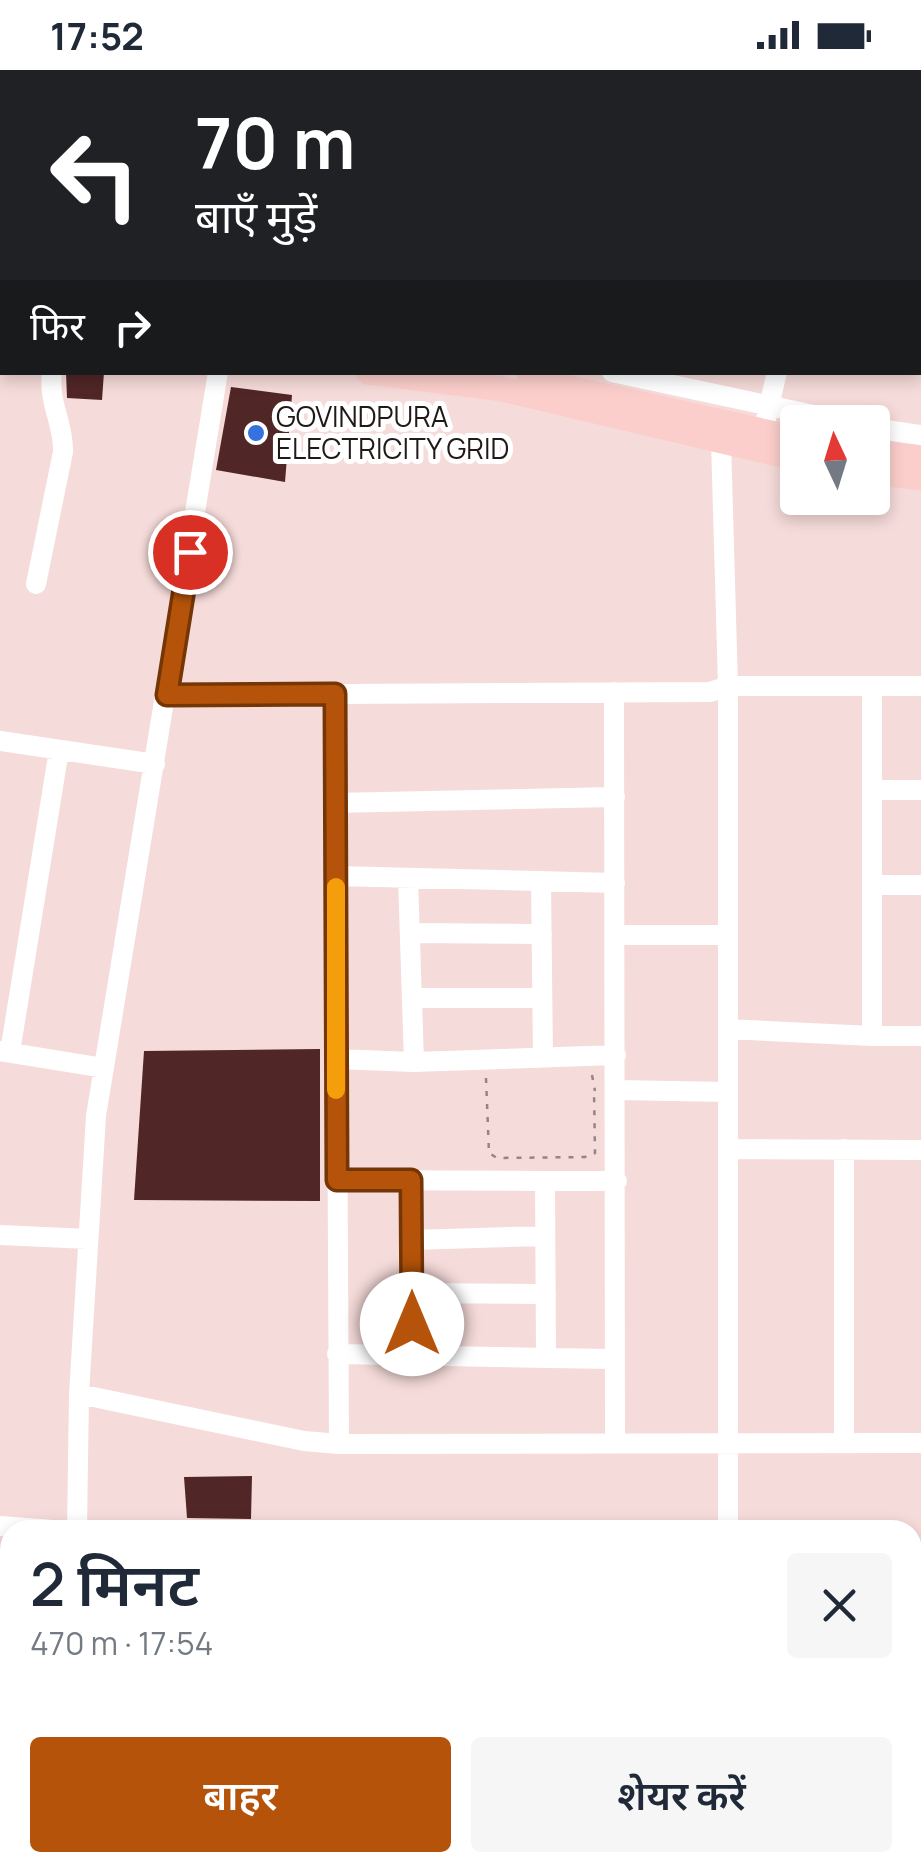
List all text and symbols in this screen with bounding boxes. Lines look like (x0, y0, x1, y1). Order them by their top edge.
text: 17:52 (50, 9, 144, 61)
text: 70 m (195, 94, 355, 190)
icon: left (30, 110, 160, 240)
text: बाएँ मुड़ें (195, 185, 317, 247)
text: फिर (30, 299, 85, 351)
icon: right (105, 300, 160, 355)
place label: GOVINDPURA ELECTRICITY GRID (276, 397, 509, 467)
north arrow (780, 405, 890, 515)
map controls (780, 405, 890, 515)
marker: GOVINDPURA ELECTRICITY GRID (245, 422, 267, 444)
pin (148, 510, 233, 595)
icon: arrive (163, 525, 218, 580)
position arrow (360, 1272, 464, 1376)
text: 2 मिनट (30, 1542, 199, 1624)
button: close (787, 1553, 892, 1658)
text: 470 m · 17:54 (30, 1621, 214, 1665)
button: बाहर (30, 1737, 451, 1852)
button: शेयर करें (471, 1737, 892, 1852)

